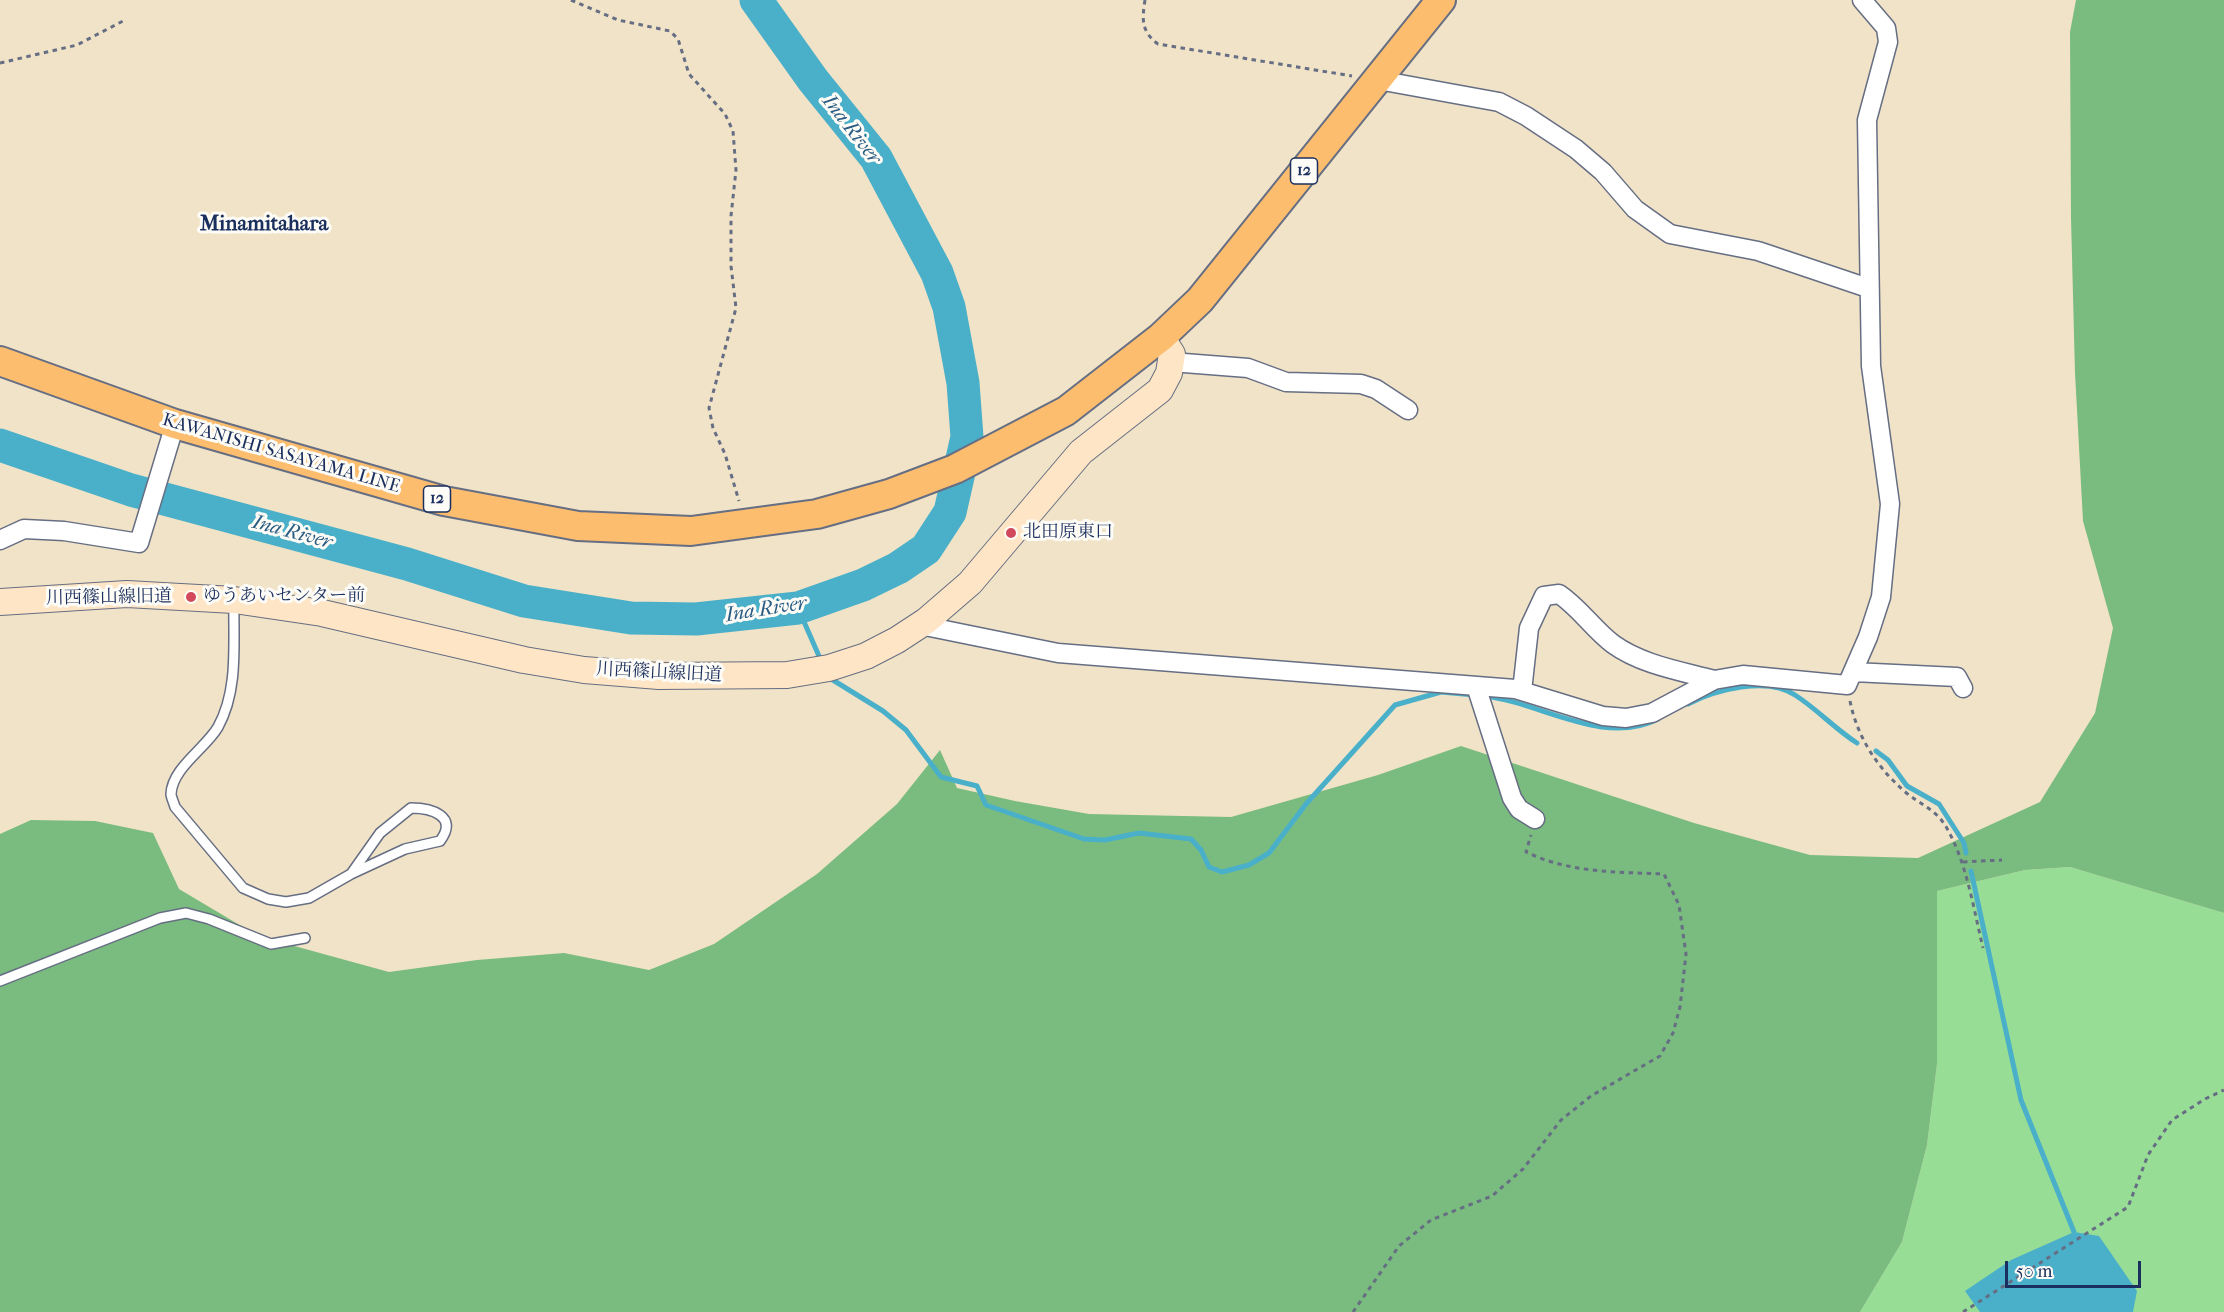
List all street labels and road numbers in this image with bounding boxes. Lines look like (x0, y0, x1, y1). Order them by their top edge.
road number: 12 (1290, 158, 1318, 184)
street label: KAWANISHI SASAYAMA LINE (160, 410, 402, 498)
road number: 12 (424, 486, 450, 512)
street label: 川西篠山線旧道 (46, 586, 172, 610)
street label: 川西篠山線旧道 (596, 659, 722, 687)

